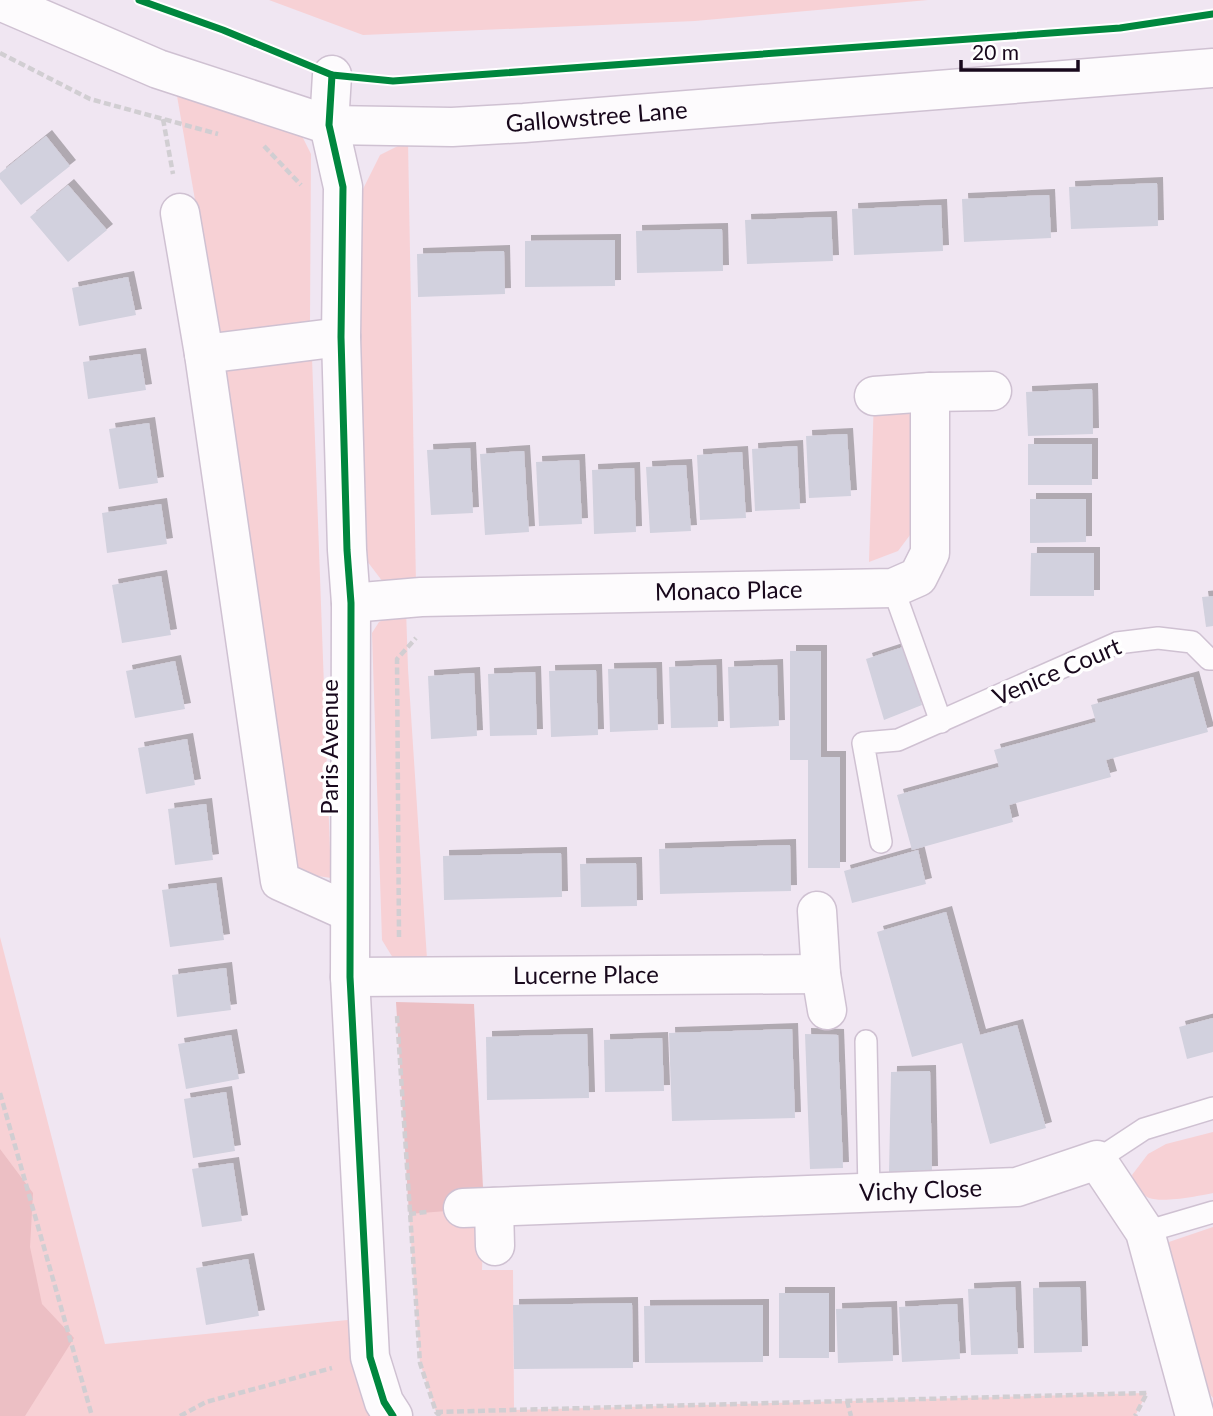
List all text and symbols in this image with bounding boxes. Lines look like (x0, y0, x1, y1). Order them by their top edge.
scale bar (961, 28, 1078, 72)
text: 20 m (972, 39, 1019, 64)
street label: Gallowstree Lane (505, 94, 688, 137)
street label: Monaco Place (655, 574, 803, 606)
street label: Venice Court (988, 630, 1125, 711)
street label: Paris Avenue (314, 679, 343, 815)
street label: Lucerne Place (513, 959, 659, 989)
street label: Vichy Close (859, 1172, 983, 1206)

